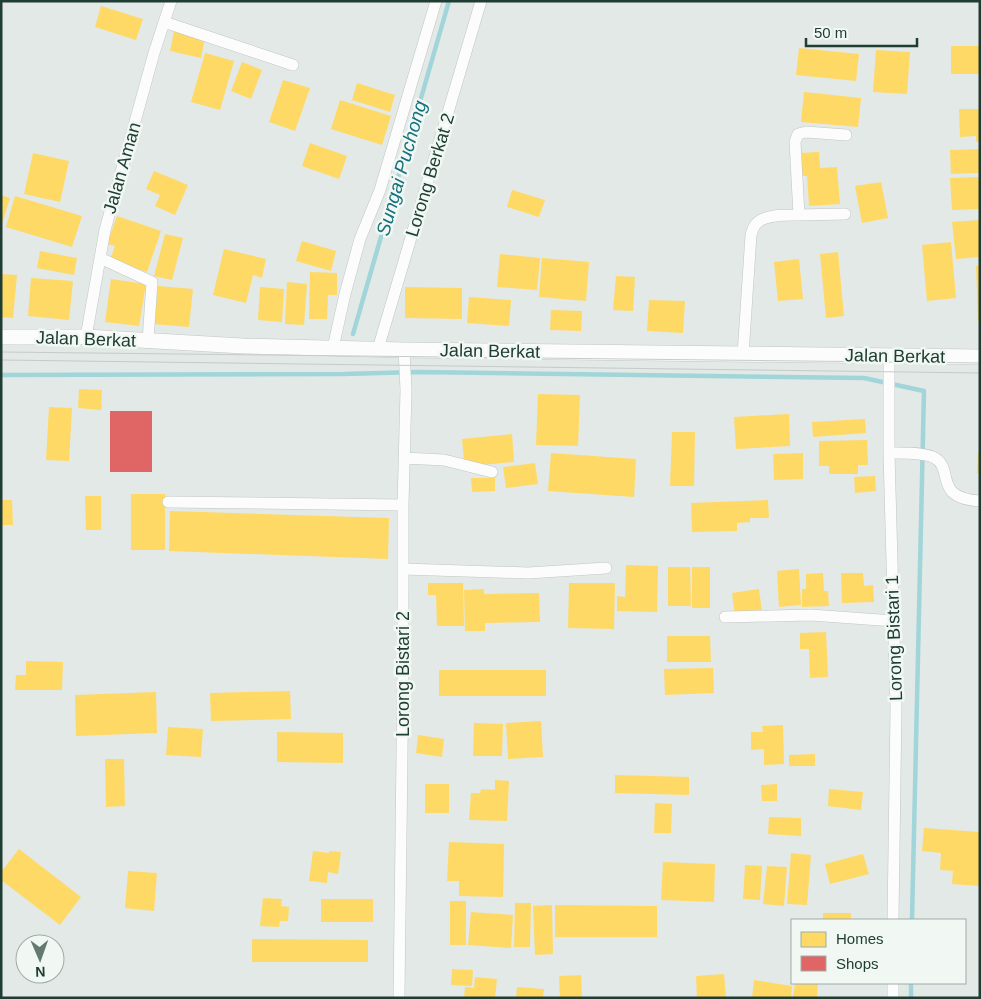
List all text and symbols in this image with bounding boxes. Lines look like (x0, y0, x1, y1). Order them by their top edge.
scale bar (806, 15, 917, 47)
text: 50 m (814, 24, 847, 41)
water label: Sungai Puchong (372, 98, 431, 238)
street label: Lorong Berkat 2 (402, 111, 458, 239)
street label: Jalan Aman (99, 120, 145, 216)
street label: Jalan Berkat (36, 327, 136, 351)
street label: Jalan Berkat (440, 340, 540, 362)
street label: Jalan Berkat (845, 345, 945, 367)
street label: Lorong Bistari 1 (882, 575, 906, 701)
street label: Lorong Bistari 2 (393, 611, 413, 737)
legend (791, 919, 966, 984)
text: Homes (836, 930, 884, 947)
north arrow (15, 934, 65, 984)
text: Shops (836, 955, 879, 972)
text: N (35, 964, 46, 980)

